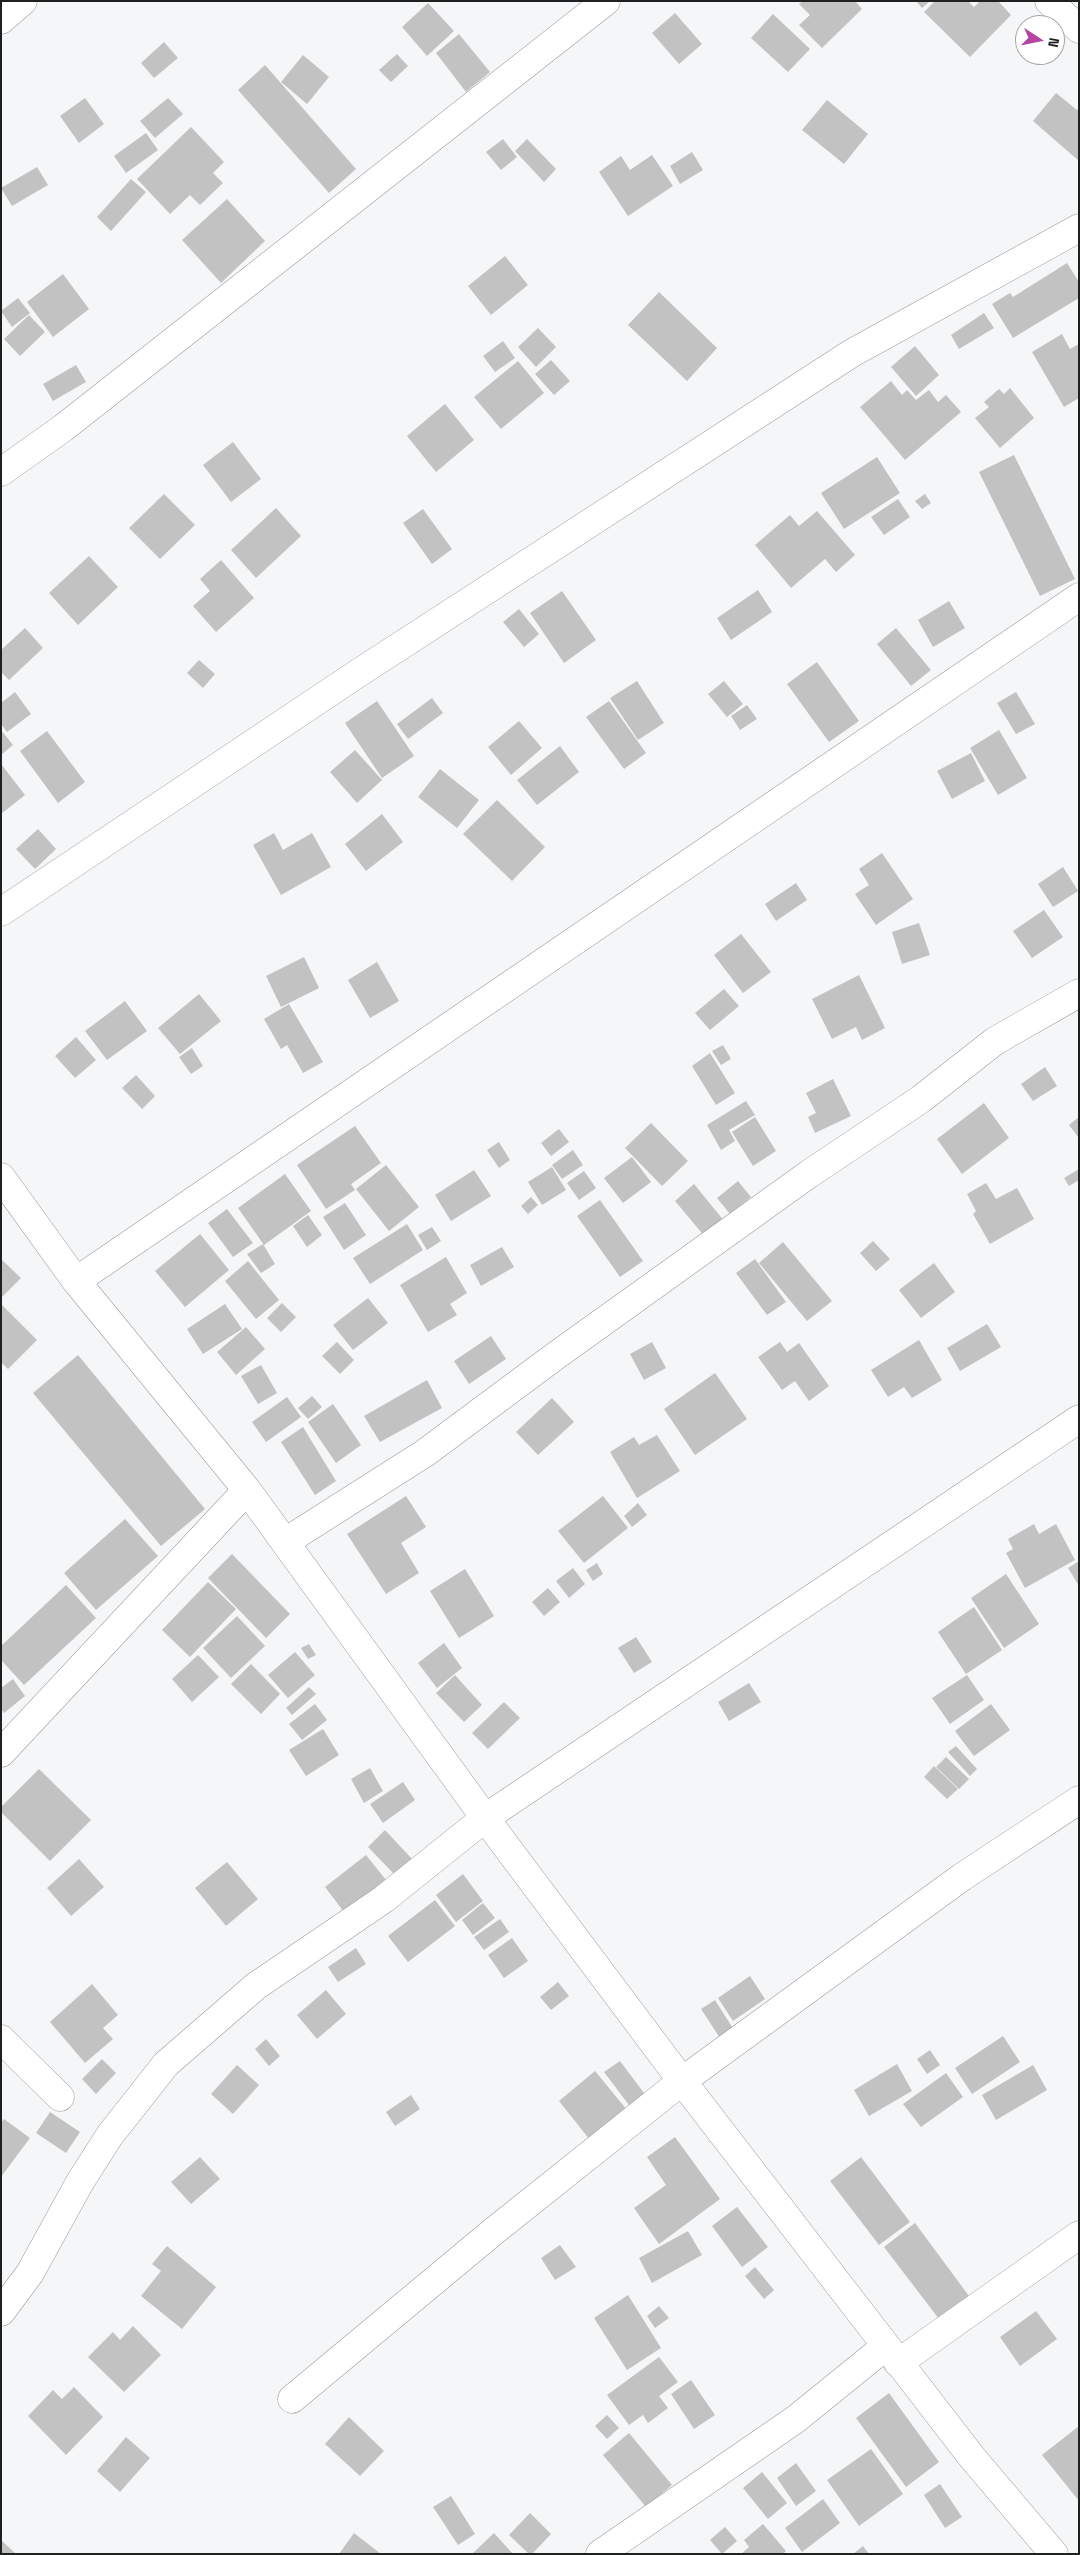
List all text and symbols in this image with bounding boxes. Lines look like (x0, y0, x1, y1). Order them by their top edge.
north arrow (1015, 15, 1065, 65)
text: N (1044, 36, 1063, 49)

